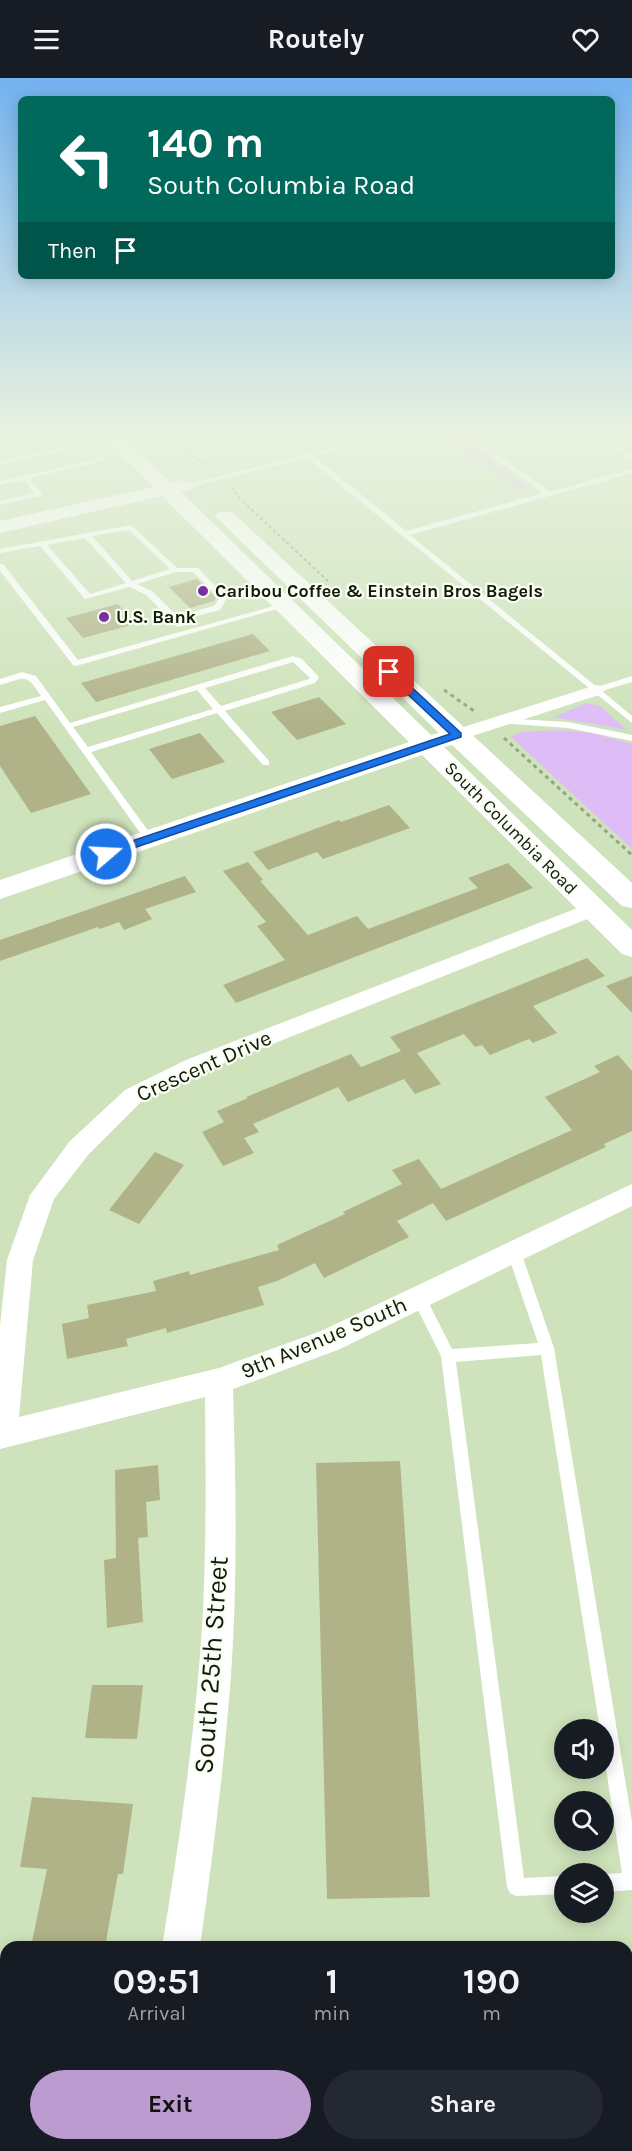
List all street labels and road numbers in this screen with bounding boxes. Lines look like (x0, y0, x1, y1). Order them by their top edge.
street label: South Columbia Road (440, 757, 582, 899)
street label: Crescent Drive (132, 1025, 276, 1107)
street label: 9th Avenue South (237, 1291, 411, 1385)
street label: South 25th Street (187, 1555, 235, 1775)

